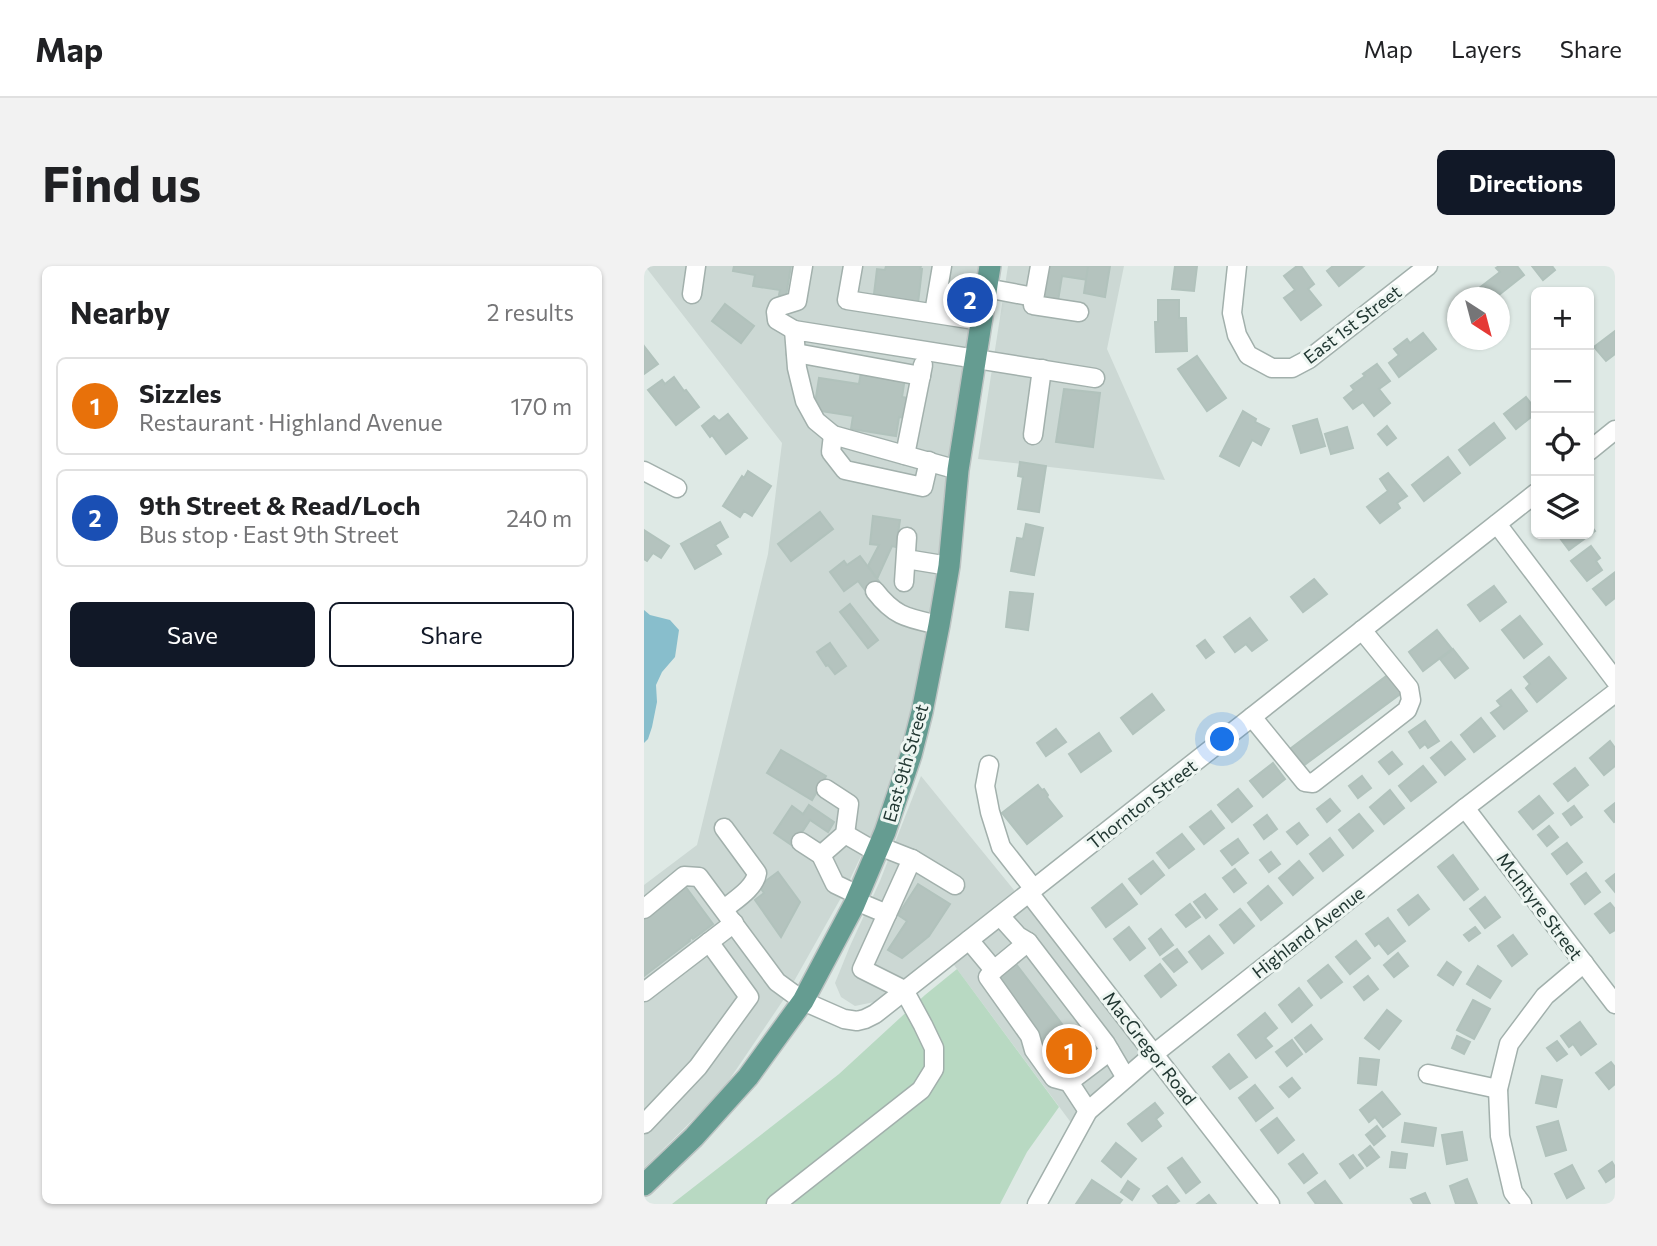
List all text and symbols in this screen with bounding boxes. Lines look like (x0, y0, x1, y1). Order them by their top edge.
text: Map (35, 28, 103, 69)
text: Map (1364, 34, 1413, 63)
text: Layers (1451, 34, 1522, 63)
text: Share (1560, 34, 1622, 63)
button: Directions (1437, 150, 1615, 215)
text: Find us (42, 152, 201, 212)
pin: 2 (947, 274, 993, 326)
street label: East 1st Street (1299, 280, 1405, 368)
north arrow (1447, 287, 1510, 350)
map controls (1531, 287, 1594, 539)
button: + (1531, 287, 1594, 350)
text: Nearby (70, 293, 170, 330)
text: 2 results (487, 298, 574, 326)
button: − (1531, 350, 1594, 413)
text: Sizzles (139, 377, 222, 408)
text: 1 (90, 392, 100, 420)
text: 170 m (511, 392, 572, 420)
text: Restaurant · Highland Avenue (139, 408, 443, 436)
button: locate (1531, 413, 1594, 476)
button: layers (1531, 476, 1594, 539)
text: 9th Street & Read/Loch (139, 489, 421, 520)
text: 2 (88, 504, 102, 532)
text: 240 m (506, 504, 572, 532)
text: Bus stop · East 9th Street (139, 520, 399, 548)
button: Save (70, 602, 315, 667)
button: Share (329, 602, 574, 667)
street label: East 9th Street (878, 701, 932, 825)
your location (1205, 722, 1239, 756)
street label: Thornton Street (1083, 754, 1201, 854)
street label: McIntyre Street (1492, 848, 1588, 964)
street label: Highland Avenue (1248, 881, 1368, 983)
street label: MacGregor Road (1099, 987, 1201, 1109)
pin: 1 (1046, 1025, 1092, 1077)

